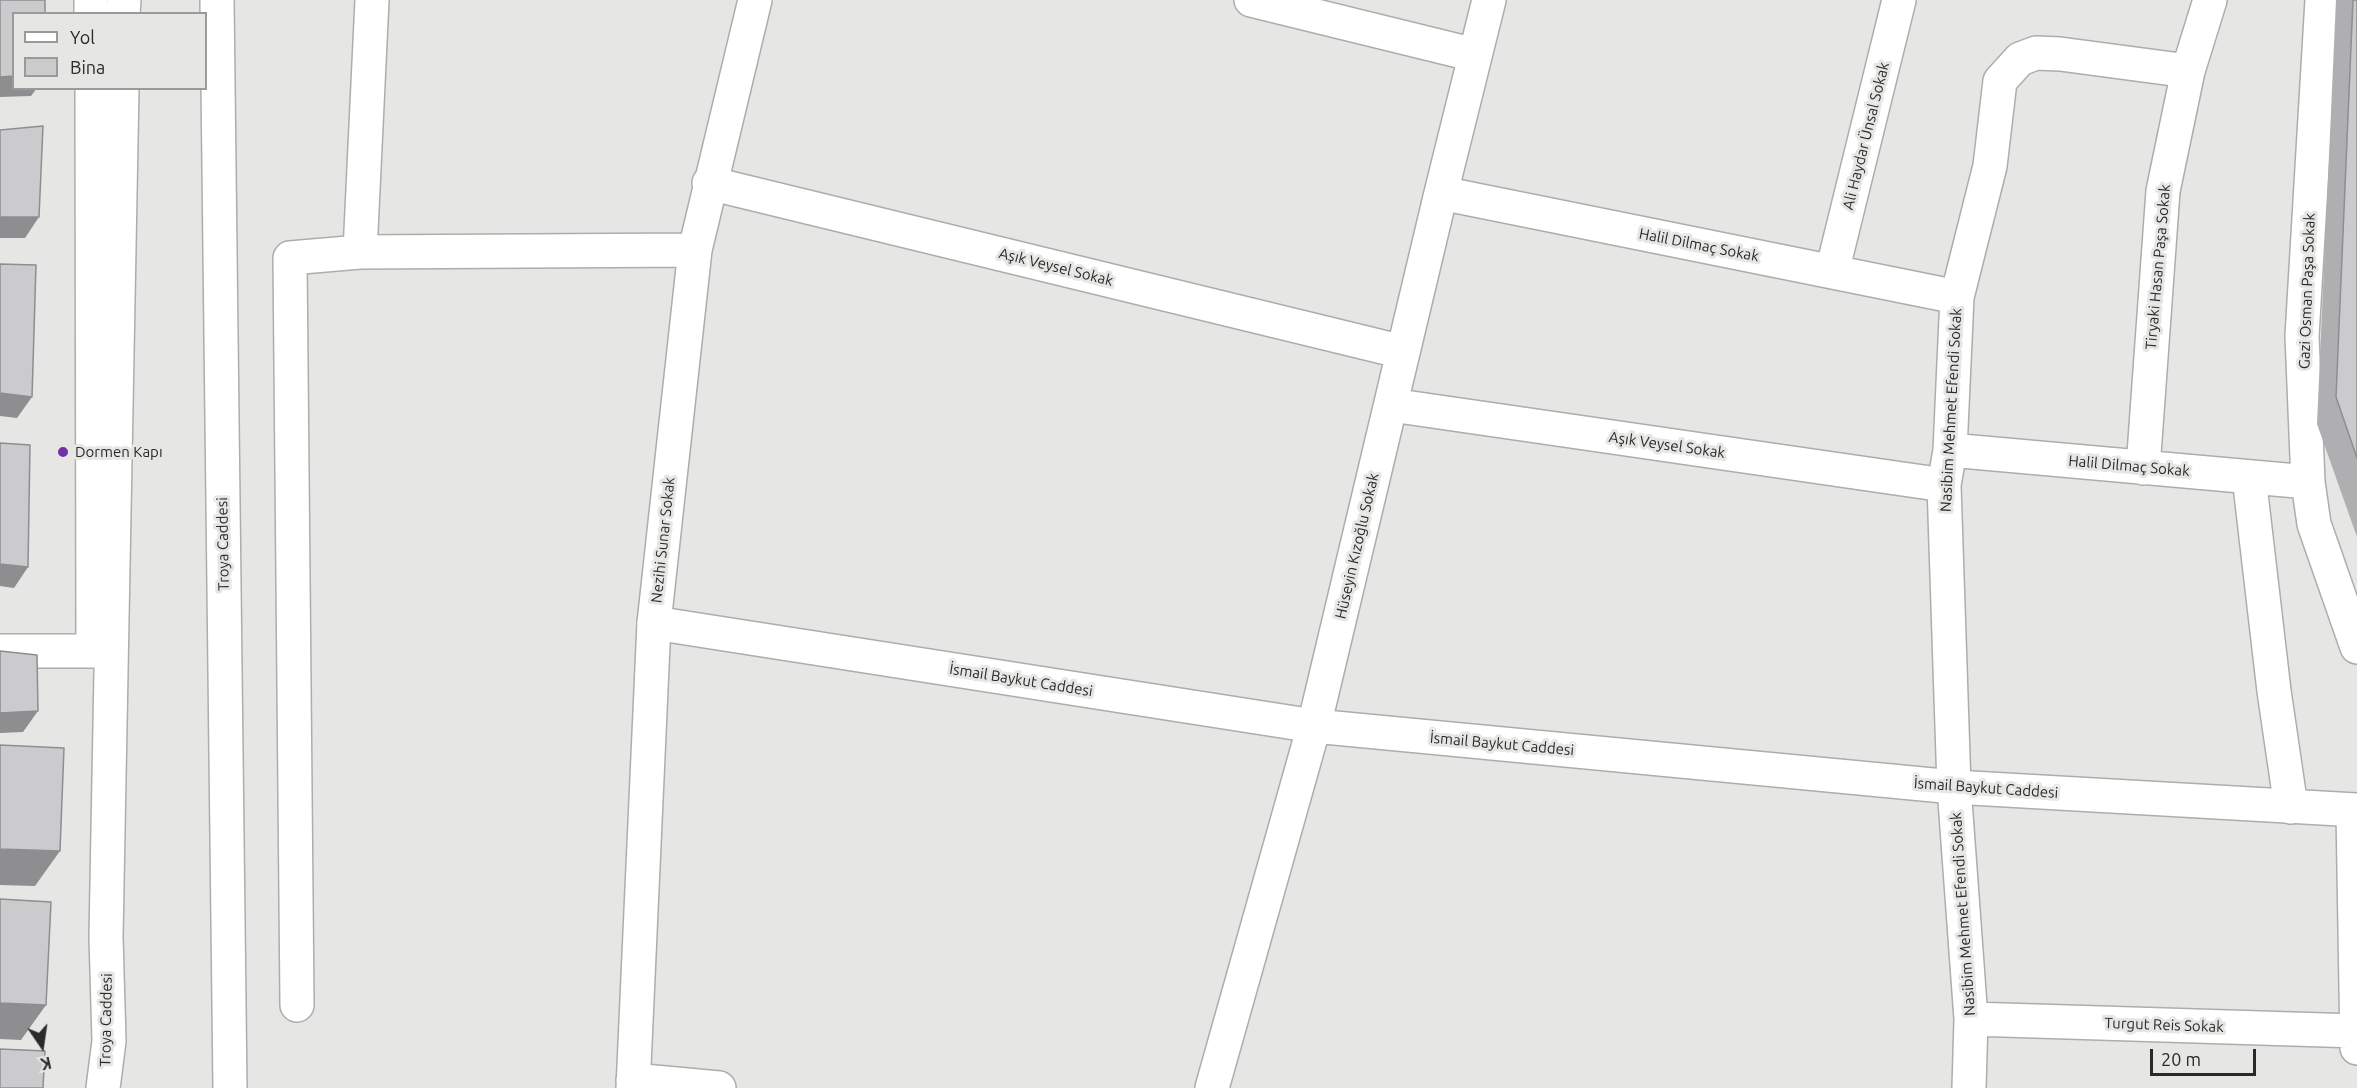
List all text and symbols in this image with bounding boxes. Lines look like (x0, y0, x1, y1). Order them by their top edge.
legend (12, 12, 207, 90)
text: Yol (70, 27, 95, 47)
text: Bina (70, 57, 105, 77)
street label: Ali Haydar Ünsal Sokak (1839, 60, 1893, 212)
street label: Tiryaki Hasan Paşa Sokak (2142, 184, 2174, 350)
street label: Gazi Osman Paşa Sokak (2295, 213, 2319, 369)
street label: Halil Dilmaç Sokak (1637, 225, 1761, 265)
street label: Aşık Veysel Sokak (997, 244, 1115, 290)
street label: Nasibim Mehmet Efendi Sokak (1937, 308, 1965, 512)
street label: Aşık Veysel Sokak (1608, 428, 1726, 462)
place label: Dormen Kapı (75, 443, 163, 461)
marker: Dormen Kapı (56, 445, 70, 459)
street label: Halil Dilmaç Sokak (2068, 452, 2190, 480)
street label: Hüseyin Kızoğlu Sokak (1331, 471, 1383, 621)
street label: Nezihi Sunar Sokak (647, 476, 679, 604)
street label: Troya Caddesi (213, 497, 233, 591)
street label: İsmail Baykut Caddesi (948, 660, 1094, 700)
street label: İsmail Baykut Caddesi (1429, 729, 1575, 759)
street label: İsmail Baykut Caddesi (1913, 774, 2059, 802)
street label: Nasibim Mehmet Efendi Sokak (1947, 812, 1979, 1016)
street label: Troya Caddesi (96, 973, 116, 1067)
street label: Turgut Reis Sokak (2104, 1014, 2224, 1036)
north arrow (12, 1016, 72, 1076)
scale bar (2153, 1037, 2260, 1075)
text: 20 m (2161, 1049, 2201, 1069)
text: K (39, 1054, 53, 1074)

